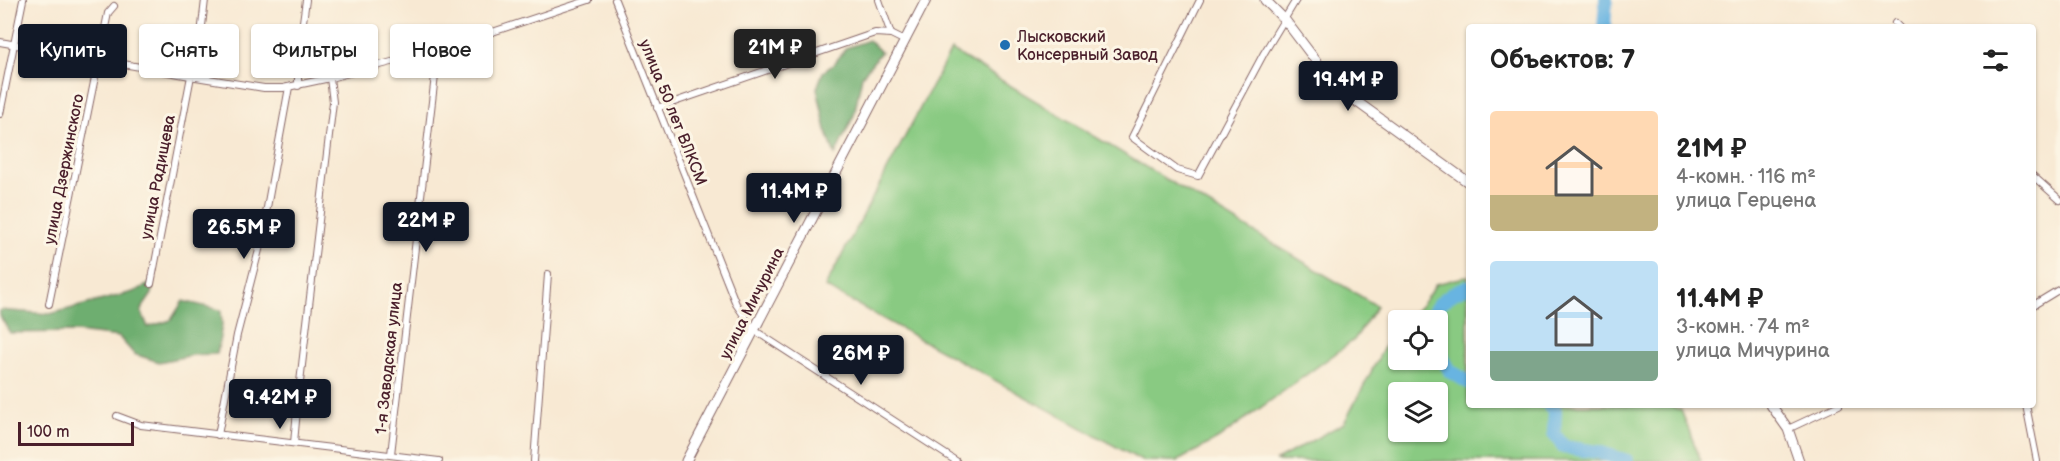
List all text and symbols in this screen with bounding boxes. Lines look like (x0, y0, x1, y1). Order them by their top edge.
chip: Купить (18, 24, 127, 78)
chip: Снять (139, 24, 239, 78)
chip: Фильтры (251, 24, 378, 78)
chip: Новое (390, 24, 493, 78)
place label: Лысковский Консервный Завод (1016, 28, 1158, 65)
pin: 21M ₽ (733, 29, 817, 80)
text: 21M ₽ (748, 36, 802, 60)
street label: улица 50 лет ВЛКСМ (635, 37, 711, 188)
marker: Лысковский Консервный Завод (998, 38, 1012, 52)
icon: filters (1979, 44, 2012, 77)
text: Объектов: 7 (1490, 45, 1635, 76)
pin: 19.4M ₽ (1293, 61, 1403, 112)
text: 19.4M ₽ (1313, 68, 1383, 92)
street label: улица Дзержинского (41, 92, 88, 246)
street label: улица Радищева (137, 113, 180, 241)
text: 21M ₽ (1676, 134, 1747, 165)
icon: home (1538, 135, 1610, 207)
text: 4-комн. · 116 m² (1676, 165, 1816, 189)
pin: 11.4M ₽ (739, 173, 849, 224)
text: 11.4M ₽ (760, 180, 828, 204)
text: улица Герцена (1676, 189, 1816, 213)
pin: 22M ₽ (384, 202, 468, 253)
pin: 26.5M ₽ (189, 209, 299, 260)
text: 22M ₽ (397, 209, 455, 233)
text: 26.5M ₽ (207, 216, 281, 240)
street label: улица Мичурина (716, 244, 789, 363)
street label: 1-я Заводская улица (372, 280, 407, 435)
text: 11.4M ₽ (1676, 284, 1764, 315)
icon: home (1538, 285, 1610, 357)
map controls (1388, 310, 1448, 442)
button: locate (1388, 310, 1448, 370)
text: 3-комн. · 74 m² (1676, 315, 1810, 339)
pin: 26M ₽ (819, 335, 903, 386)
text: улица Мичурина (1676, 339, 1830, 363)
text: 26M ₽ (832, 342, 890, 366)
pin: 9.42M ₽ (225, 379, 335, 430)
button: layers (1388, 382, 1448, 442)
text: 9.42M ₽ (243, 386, 317, 410)
scale bar (18, 419, 134, 446)
text: 100 m (27, 423, 70, 442)

